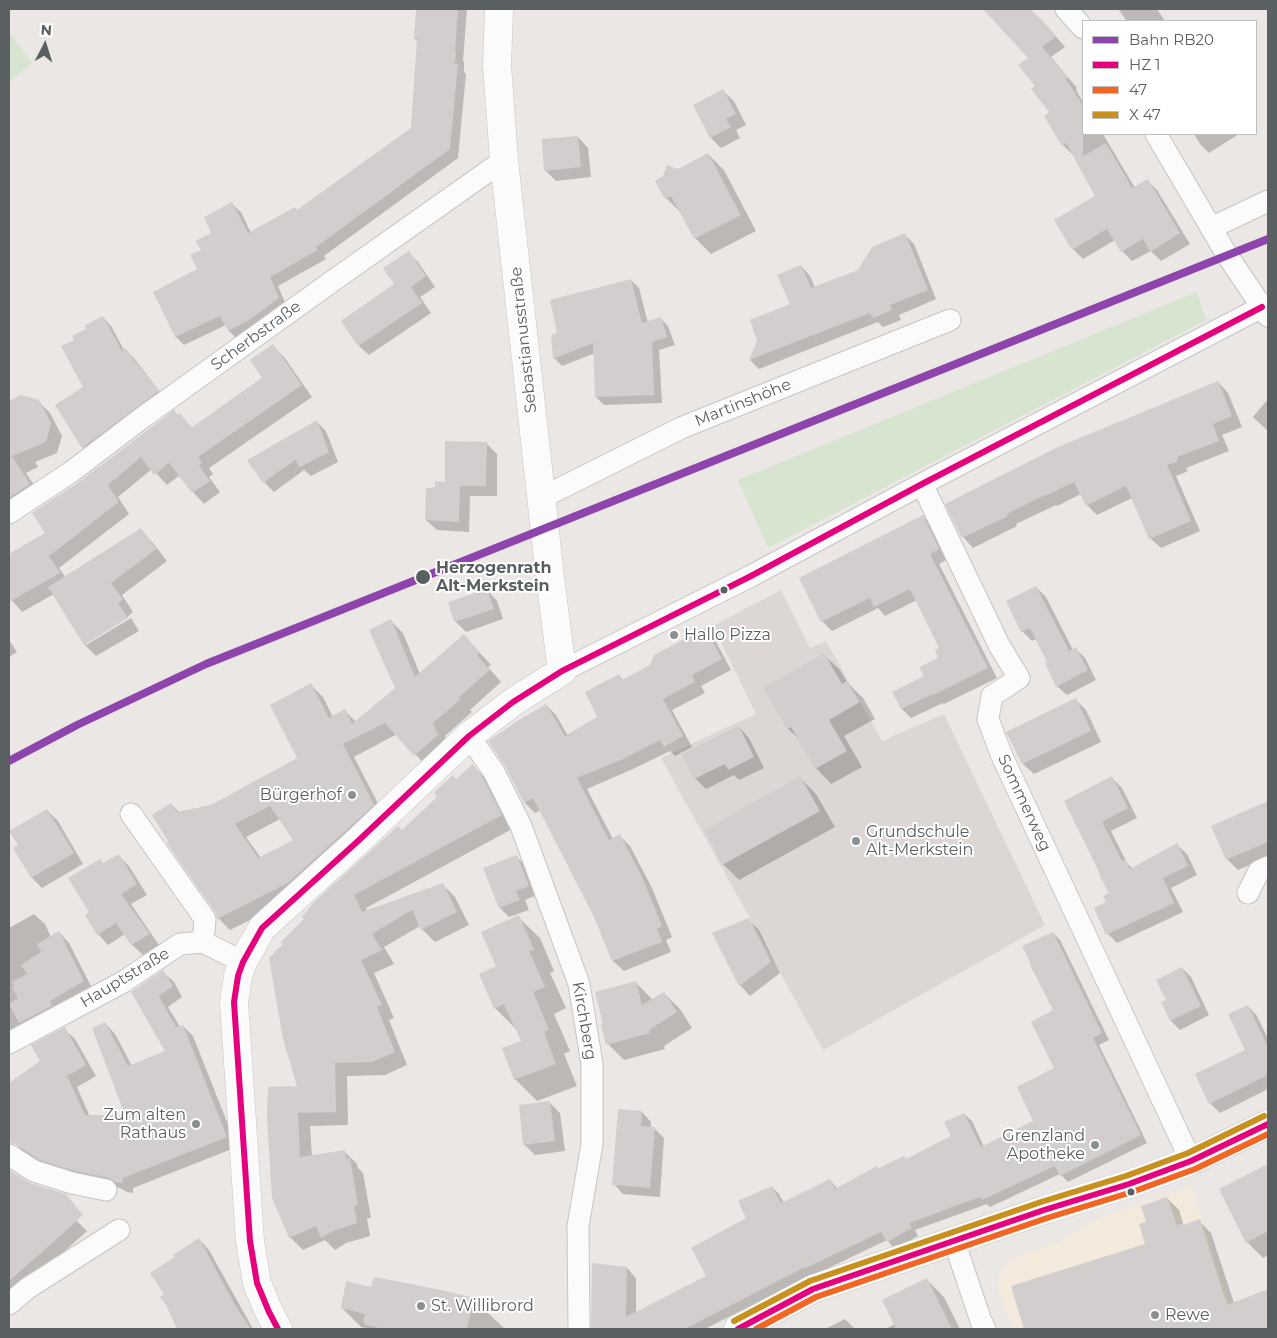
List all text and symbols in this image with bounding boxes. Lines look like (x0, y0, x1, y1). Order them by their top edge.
north arrow (20, 20, 70, 70)
legend (1082, 20, 1257, 135)
text: N (40, 21, 53, 40)
text: Bahn RB20 (1129, 30, 1214, 49)
text: HZ 1 (1129, 55, 1160, 74)
text: 47 (1129, 80, 1147, 99)
text: X 47 (1129, 105, 1161, 124)
street label: Sebastianusstraße (507, 266, 541, 414)
street label: Scherbstraße (207, 297, 305, 375)
street label: Martinshöhe (692, 375, 794, 431)
place label: Herzogenrath Alt-Merkstein (436, 558, 551, 596)
marker: Herzogenrath Alt-Merkstein (414, 568, 432, 586)
unlabelled marker (719, 585, 729, 595)
place label: Hallo Pizza (684, 625, 771, 645)
marker: Hallo Pizza (668, 629, 680, 641)
street label: Sommerweg (993, 752, 1055, 854)
place label: Bürgerhof (260, 785, 342, 805)
marker: Bürgerhof (346, 789, 358, 801)
place label: Grundschule Alt-Merkstein (866, 822, 973, 860)
marker: Grundschule Alt-Merkstein (850, 835, 862, 847)
street label: Hauptstraße (77, 944, 173, 1012)
street label: Kirchberg (568, 980, 600, 1062)
place label: Zum alten Rathaus (104, 1105, 186, 1143)
marker: Zum alten Rathaus (190, 1118, 202, 1130)
place label: Grenzland Apotheke (1002, 1126, 1085, 1164)
marker: Grenzland Apotheke (1089, 1139, 1101, 1151)
unlabelled marker (1126, 1187, 1136, 1197)
place label: St. Willibrord (431, 1296, 534, 1316)
marker: St. Willibrord (415, 1300, 427, 1312)
place label: Rewe (1165, 1305, 1210, 1325)
marker: Rewe (1149, 1309, 1161, 1321)

